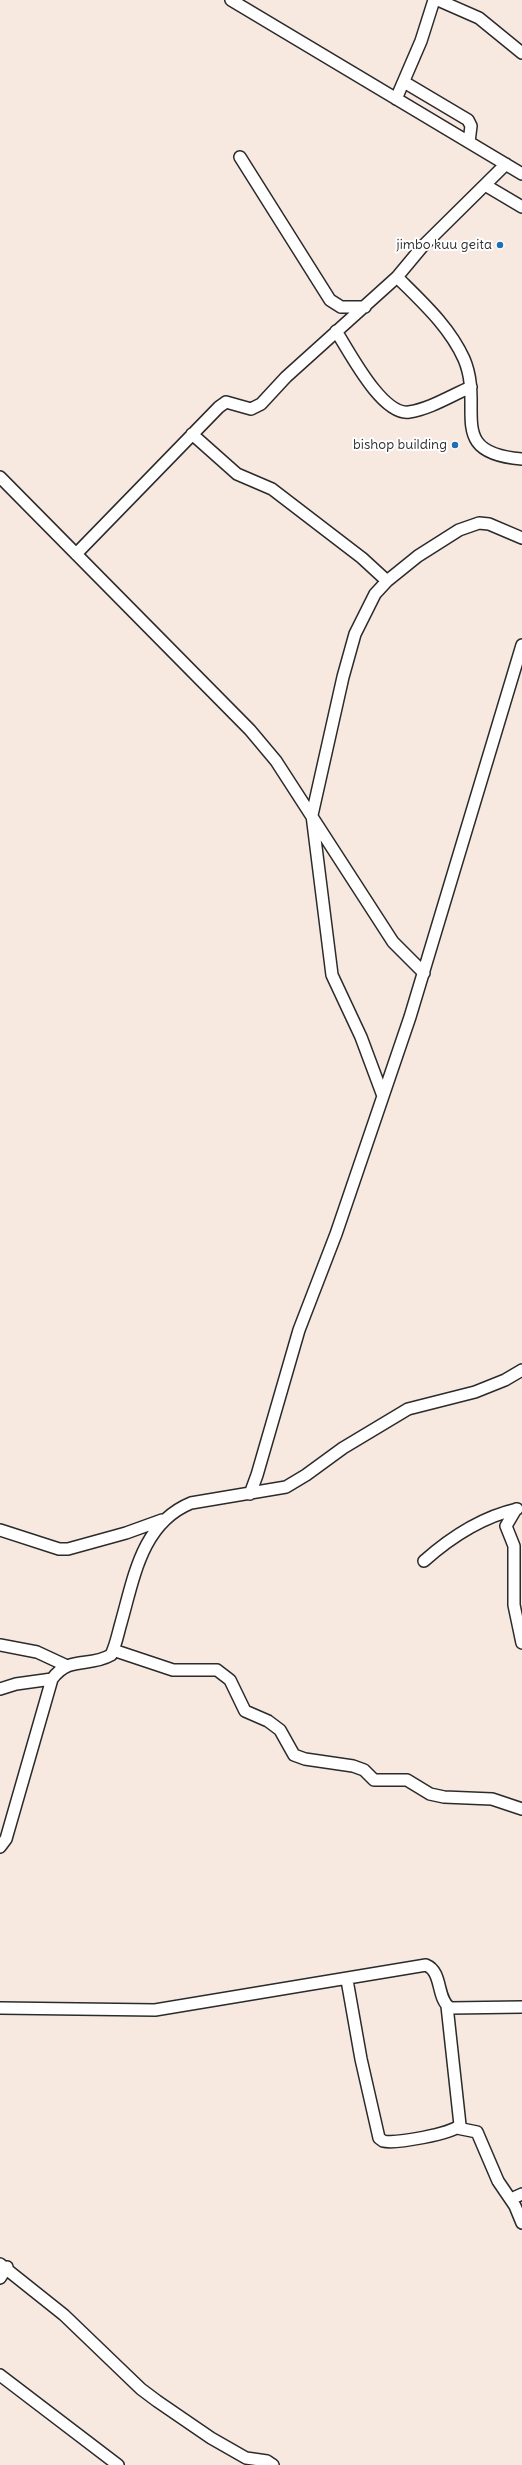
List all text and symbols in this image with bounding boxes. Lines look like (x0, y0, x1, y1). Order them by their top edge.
place label: jimbo kuu geita (397, 237, 492, 253)
marker: jimbo kuu geita (495, 240, 505, 250)
place label: bishop building (353, 437, 447, 453)
marker: bishop building (450, 440, 460, 450)

